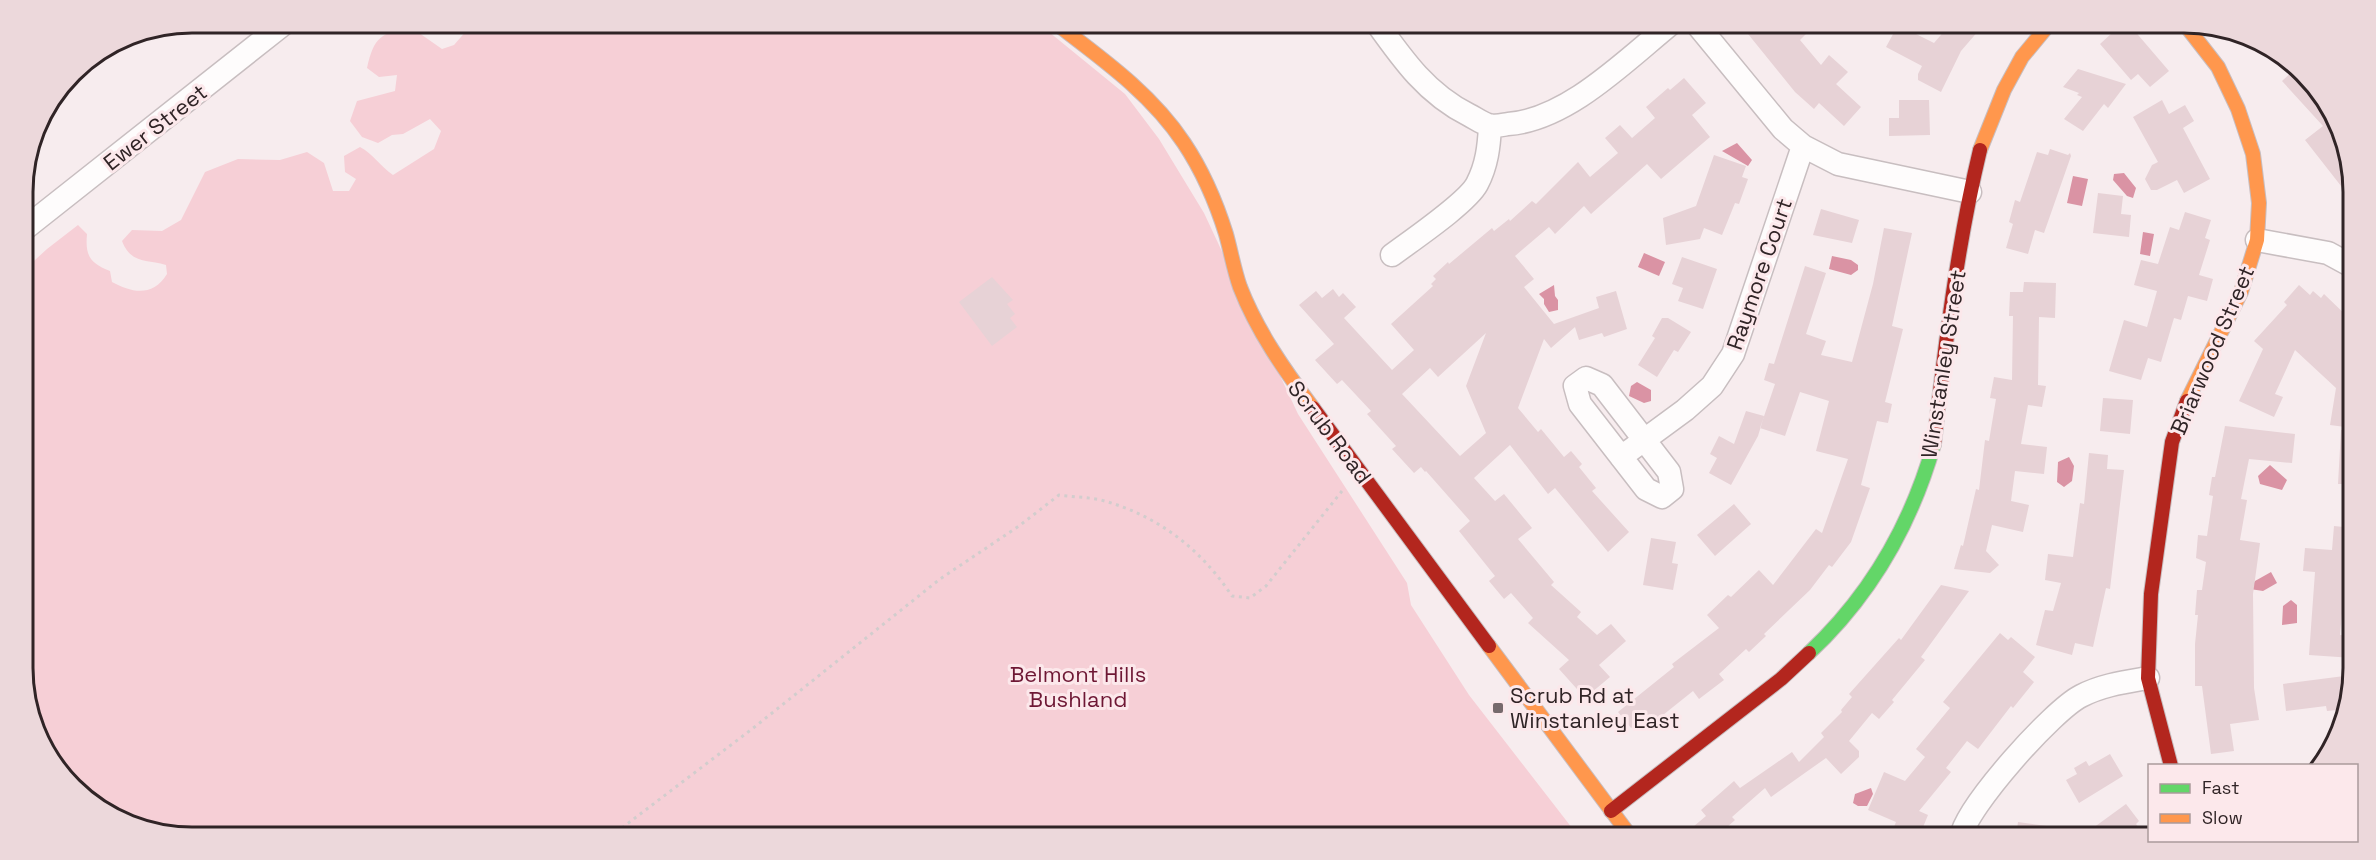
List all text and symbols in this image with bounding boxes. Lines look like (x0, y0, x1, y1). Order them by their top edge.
street label: Ewer Street (98, 78, 212, 176)
street label: Raymore Court (1720, 195, 1798, 353)
street label: Briarwood Street (2164, 261, 2260, 439)
street label: Winstanley Street (1914, 268, 1972, 460)
street label: Scrub Road (1282, 375, 1378, 489)
park label: Belmont Hills Bushland (1010, 660, 1146, 713)
place label: Scrub Rd at Winstanley East (1510, 681, 1680, 734)
marker: Scrub Rd at Winstanley East (1491, 701, 1505, 715)
legend (2148, 764, 2358, 842)
text: Fast (2202, 776, 2239, 799)
text: Slow (2202, 806, 2243, 829)

